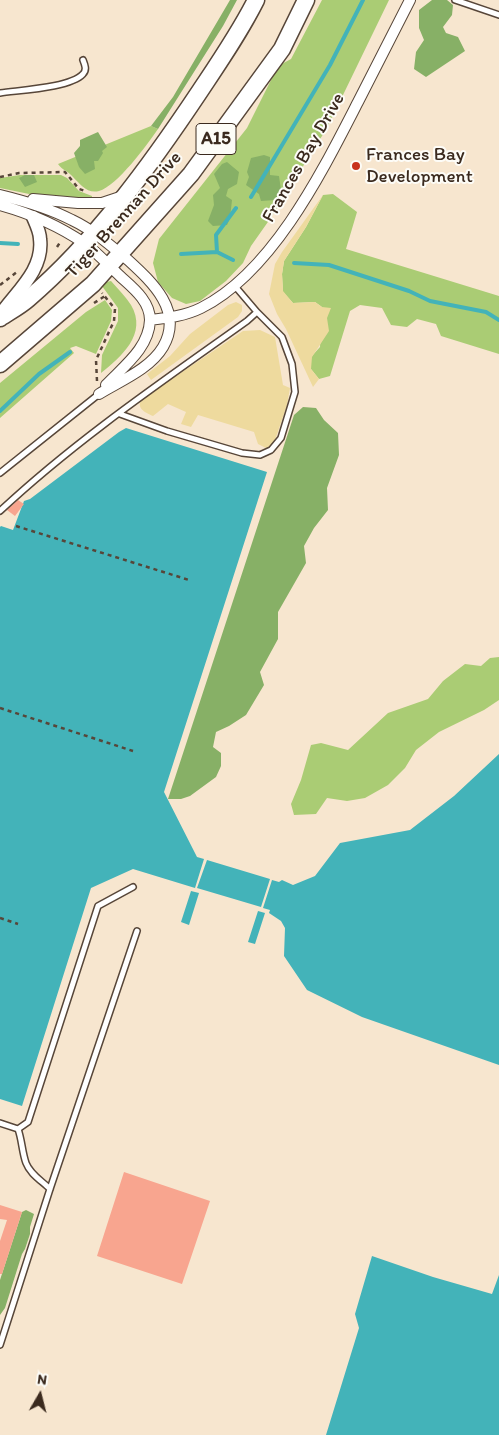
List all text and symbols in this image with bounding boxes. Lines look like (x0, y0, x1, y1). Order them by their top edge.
street label: Frances Bay Drive (258, 89, 350, 227)
road number: A15 (196, 124, 236, 154)
place label: Frances Bay Development (366, 144, 473, 188)
street label: Tiger Brennan Drive (61, 147, 187, 283)
marker: Frances Bay Development (350, 160, 362, 172)
north arrow (15, 1370, 65, 1420)
text: N (36, 1371, 48, 1389)

